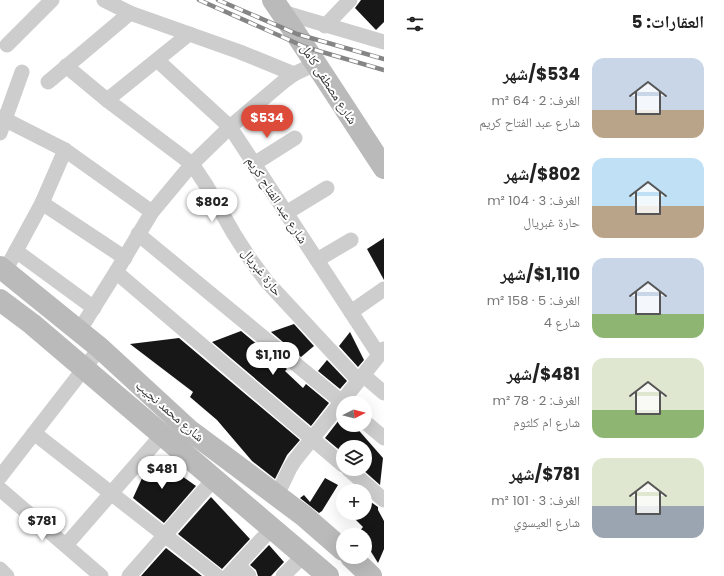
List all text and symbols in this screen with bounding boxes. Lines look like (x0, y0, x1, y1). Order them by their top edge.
text: العقارات: 5 (632, 10, 704, 34)
icon: filters (404, 13, 426, 35)
street label: شارع مصطفى كامل (296, 40, 362, 128)
text: $534/شهر (503, 62, 580, 86)
icon: home (624, 74, 672, 122)
text: الغرف: 2 · 64 m² (491, 91, 580, 110)
pin: $534 (243, 105, 291, 139)
text: $534 (250, 108, 284, 127)
text: شارع عبد الفتاح كريم (479, 113, 580, 132)
street label: شارع عبد الفتاح كريم (242, 153, 312, 247)
text: $802/شهر (504, 162, 580, 186)
icon: home (624, 174, 672, 222)
pin: $802 (188, 189, 236, 223)
text: الغرف: 3 · 104 m² (487, 191, 580, 210)
text: $802 (196, 192, 228, 211)
text: حارة غبريال (524, 213, 580, 232)
street label: حارة غبريال (237, 244, 287, 300)
text: $1,110/شهر (501, 262, 580, 286)
icon: home (624, 274, 672, 322)
text: الغرف: 5 · 158 m² (487, 291, 580, 310)
text: شارع 4 (544, 313, 580, 332)
pin: $1,110 (240, 342, 306, 376)
text: $1,110 (255, 345, 291, 364)
text: $481/شهر (507, 362, 580, 386)
icon: home (624, 374, 672, 422)
street label: شارع محمد نجيب (132, 376, 208, 446)
text: الغرف: 2 · 78 m² (493, 391, 580, 410)
north arrow (336, 396, 372, 432)
map controls (336, 396, 372, 564)
text: شارع ام كلثوم (513, 413, 580, 432)
button: layers (336, 440, 372, 476)
pin: $481 (138, 456, 186, 490)
text: $481 (147, 459, 177, 478)
text: $781/شهر (509, 462, 580, 486)
icon: home (624, 474, 672, 522)
button: + (336, 484, 372, 520)
text: الغرف: 3 · 101 m² (491, 491, 580, 510)
pin: $781 (18, 508, 66, 542)
text: $781 (28, 511, 56, 530)
text: شارع العيسوي (513, 513, 580, 532)
button: − (336, 528, 372, 564)

